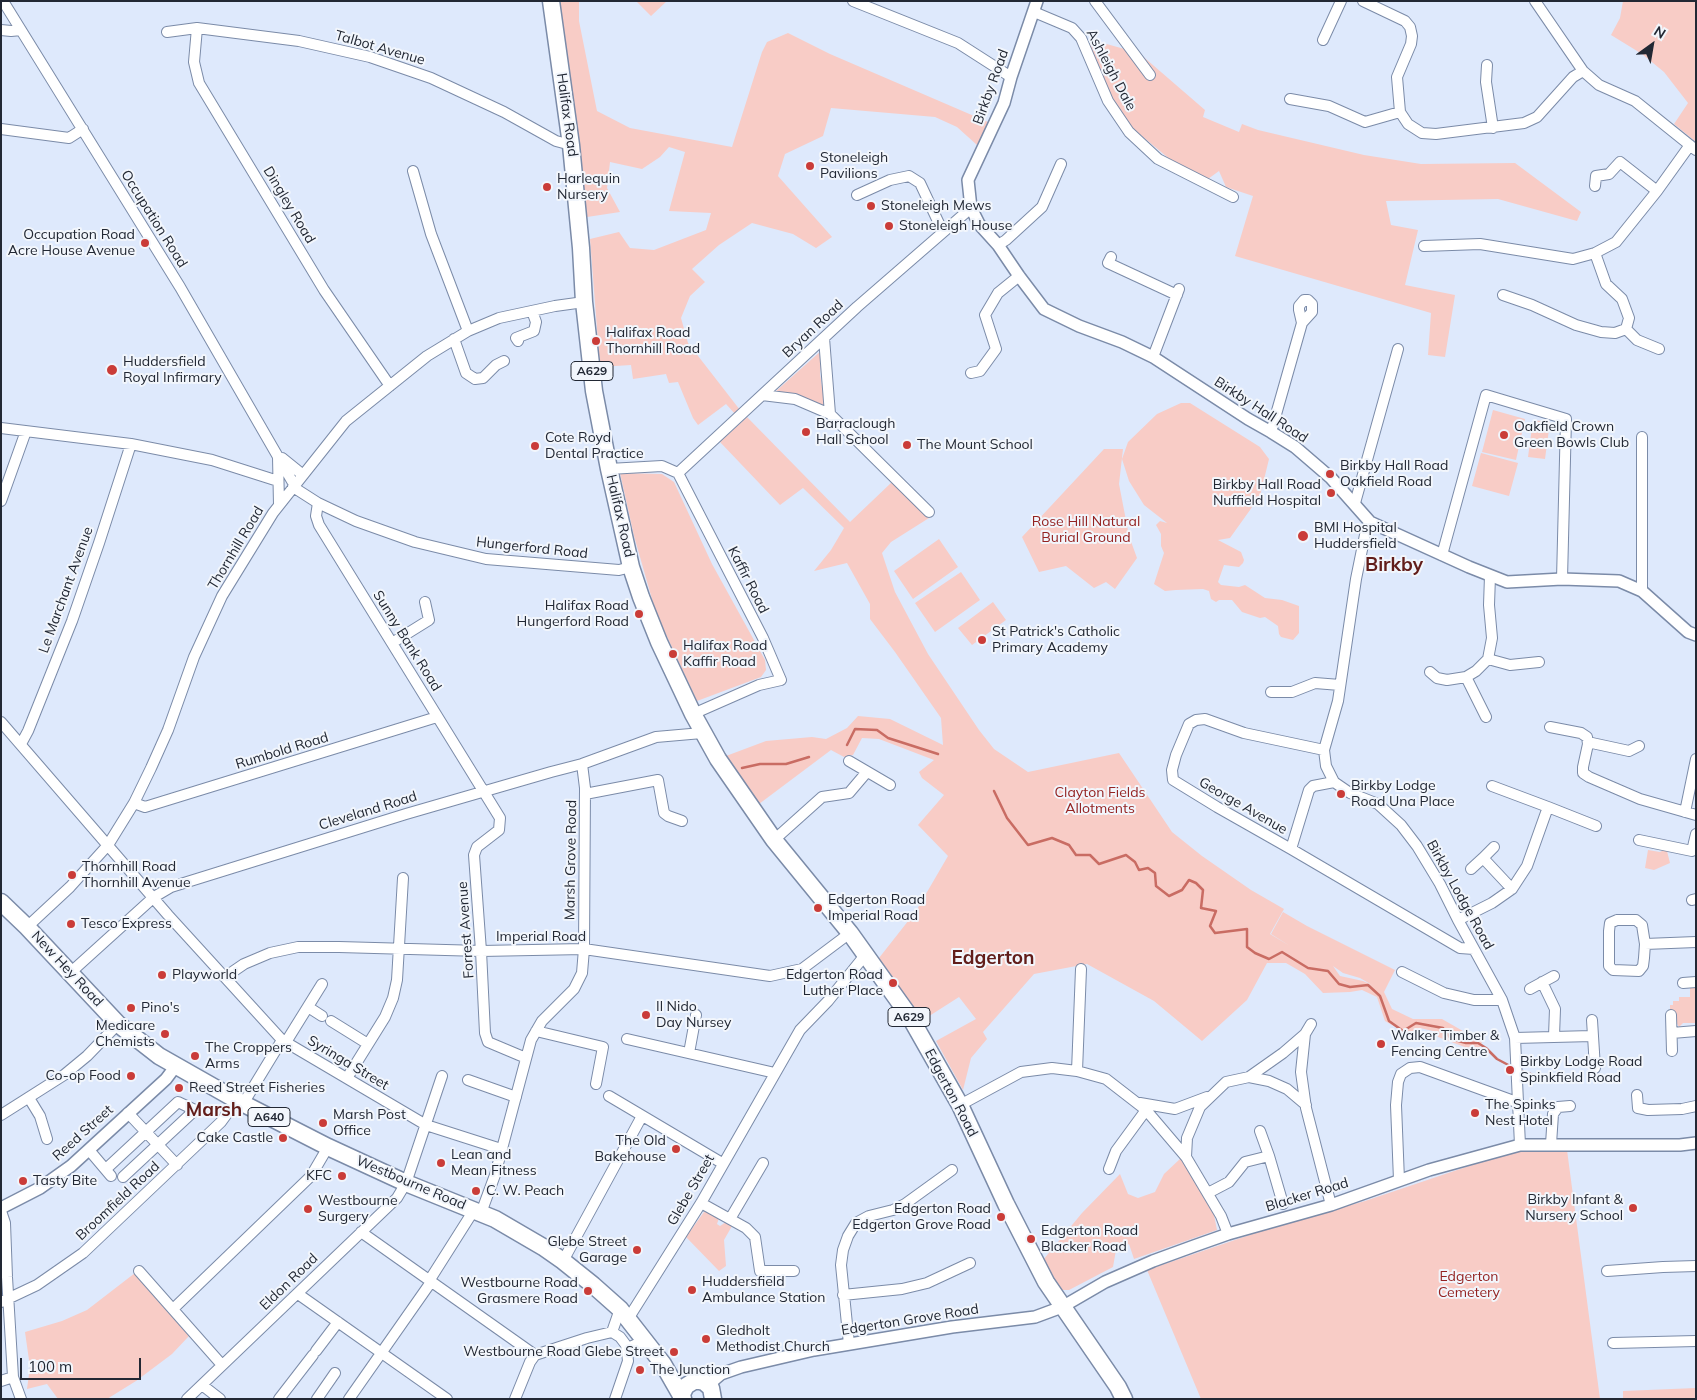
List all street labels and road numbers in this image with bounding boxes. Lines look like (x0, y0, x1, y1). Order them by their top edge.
street label: Ashleigh Dale (1083, 26, 1139, 114)
street label: Talbot Avenue (333, 27, 427, 69)
street label: Birkby Road (970, 47, 1012, 127)
street label: Halifax Road (553, 72, 581, 158)
street label: Dingley Road (259, 164, 319, 246)
street label: Occupation Road (117, 167, 191, 271)
street label: Bryan Road (779, 297, 847, 361)
road number: A629 (571, 362, 613, 381)
street label: Birkby Hall Road (1211, 373, 1311, 447)
street label: Halifax Road (602, 473, 638, 559)
street label: Thornhill Road (205, 503, 267, 593)
street label: Le Marchant Avenue (35, 525, 97, 655)
street label: Hungerford Road (475, 534, 589, 562)
street label: Kaffir Road (724, 544, 772, 616)
street label: Sunny Bank Road (369, 588, 445, 694)
street label: Rumbold Road (234, 729, 330, 773)
street label: George Avenue (1196, 774, 1290, 838)
street label: Cleveland Road (317, 788, 419, 834)
street label: Marsh Grove Road (562, 800, 580, 920)
street label: Birkby Lodge Road (1423, 837, 1497, 953)
street label: Forrest Avenue (454, 881, 478, 979)
street label: New Hey Road (28, 928, 106, 1010)
street label: Imperial Road (496, 929, 586, 945)
road number: A629 (888, 1008, 930, 1026)
street label: Syringa Street (304, 1032, 392, 1094)
street label: Edgerton Road (921, 1046, 981, 1140)
street label: Reed Street (49, 1101, 117, 1165)
road number: A640 (248, 1108, 290, 1126)
street label: Glebe Street (664, 1151, 718, 1229)
street label: Westbourne Road (354, 1152, 468, 1214)
street label: Broomfield Road (73, 1158, 163, 1244)
street label: Blacker Road (1263, 1174, 1351, 1216)
street label: Eldon Road (256, 1250, 322, 1314)
street label: Edgerton Grove Road (840, 1301, 980, 1339)

